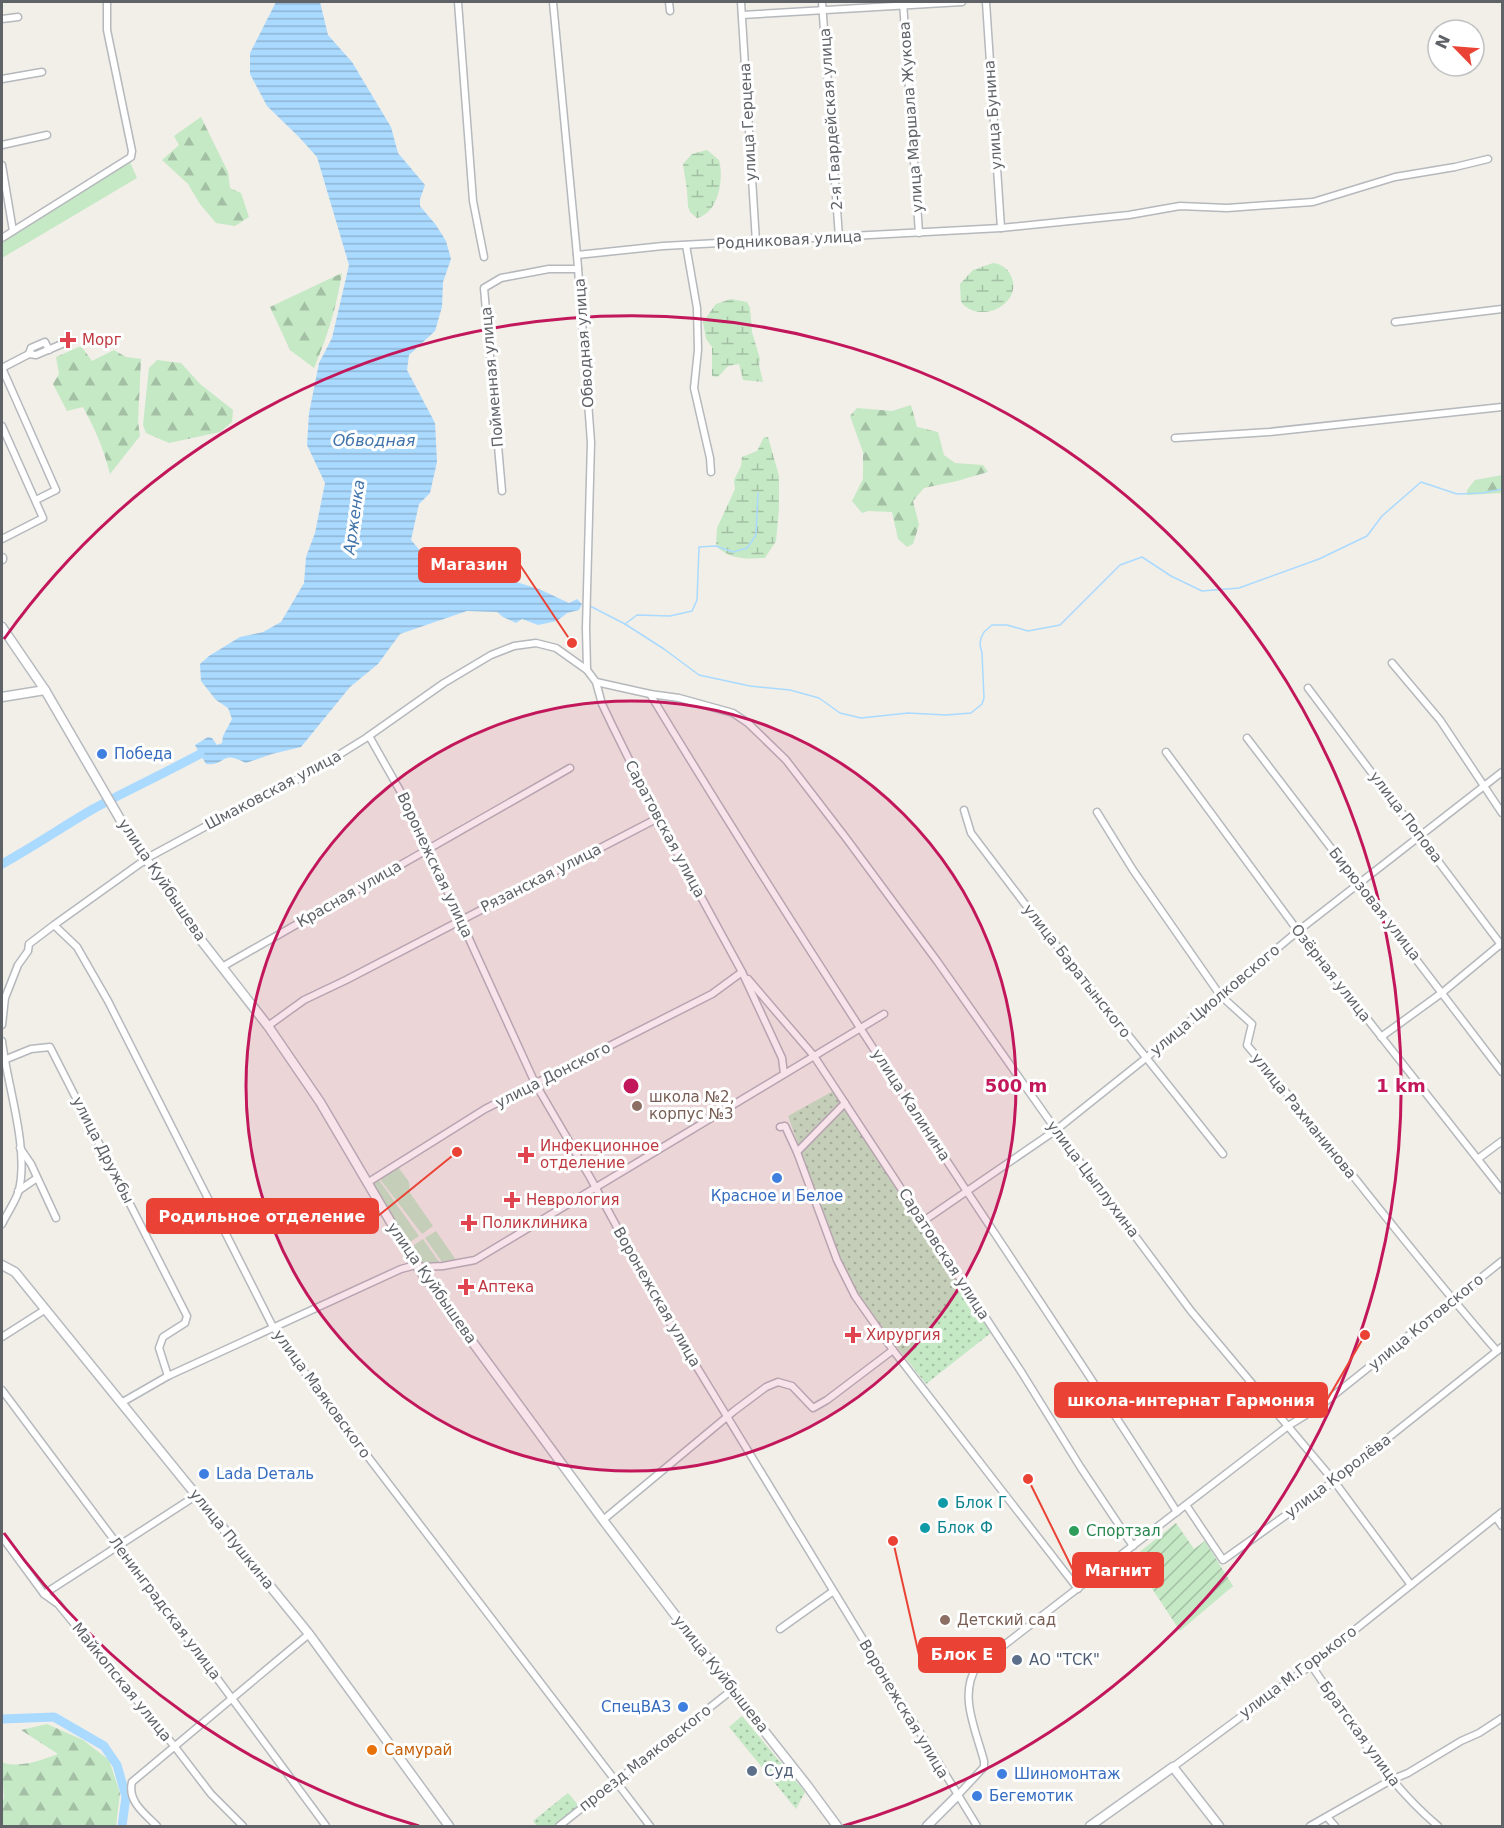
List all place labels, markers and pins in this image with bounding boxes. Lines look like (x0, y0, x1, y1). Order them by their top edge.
marker: Морг (59, 331, 77, 349)
place label: Морг (82, 331, 122, 349)
callout: Магазин (419, 548, 520, 582)
place label: Победа (114, 745, 173, 763)
marker: Победа (95, 747, 109, 761)
centre of rings (621, 1076, 641, 1096)
place label: школа №2, корпус №3 (649, 1088, 734, 1123)
marker: школа №2, корпус №3 (630, 1099, 644, 1113)
place label: Инфекционное отделение (540, 1137, 659, 1172)
marker: Инфекционное отделение (517, 1146, 535, 1164)
marker: Красное и Белое (770, 1171, 784, 1185)
place label: Красное и Белое (711, 1187, 843, 1205)
marker: Неврология (503, 1191, 521, 1209)
place label: Неврология (526, 1191, 619, 1209)
callout: Родильное отделение (147, 1199, 378, 1233)
marker: Поликлиника (460, 1214, 478, 1232)
place label: Поликлиника (482, 1214, 588, 1232)
place label: Аптека (478, 1278, 534, 1296)
marker: Аптека (459, 1280, 473, 1294)
marker: Хирургия (844, 1326, 862, 1344)
place label: Хирургия (866, 1326, 941, 1344)
callout: школа-интернат Гармония (1055, 1383, 1327, 1417)
place label: Lada Dеталь (216, 1465, 314, 1483)
marker: Lada Dеталь (197, 1467, 211, 1481)
place label: Блок Г (955, 1494, 1007, 1512)
marker: Блок Г (936, 1496, 950, 1510)
place label: Блок Ф (937, 1519, 993, 1537)
marker: Блок Ф (918, 1521, 932, 1535)
place label: Спортзал (1086, 1522, 1160, 1540)
marker: Спортзал (1067, 1524, 1081, 1538)
callout: Магнит (1073, 1553, 1163, 1587)
place label: Детский сад (957, 1611, 1056, 1629)
marker: Детский сад (938, 1613, 952, 1627)
callout: Блок Е (919, 1638, 1005, 1672)
place label: АО "ТСК" (1029, 1651, 1100, 1669)
marker: АО "ТСК" (1010, 1653, 1024, 1667)
place label: СпецВАЗ (601, 1698, 671, 1716)
marker: СпецВАЗ (676, 1700, 690, 1714)
place label: Самурай (384, 1741, 452, 1759)
marker: Самурай (365, 1743, 379, 1757)
place label: Суд (764, 1762, 794, 1780)
marker: Суд (745, 1764, 759, 1778)
place label: Шиномонтаж (1014, 1765, 1121, 1783)
marker: Шиномонтаж (995, 1767, 1009, 1781)
place label: Бегемотик (989, 1787, 1074, 1805)
marker: Бегемотик (970, 1789, 984, 1803)

